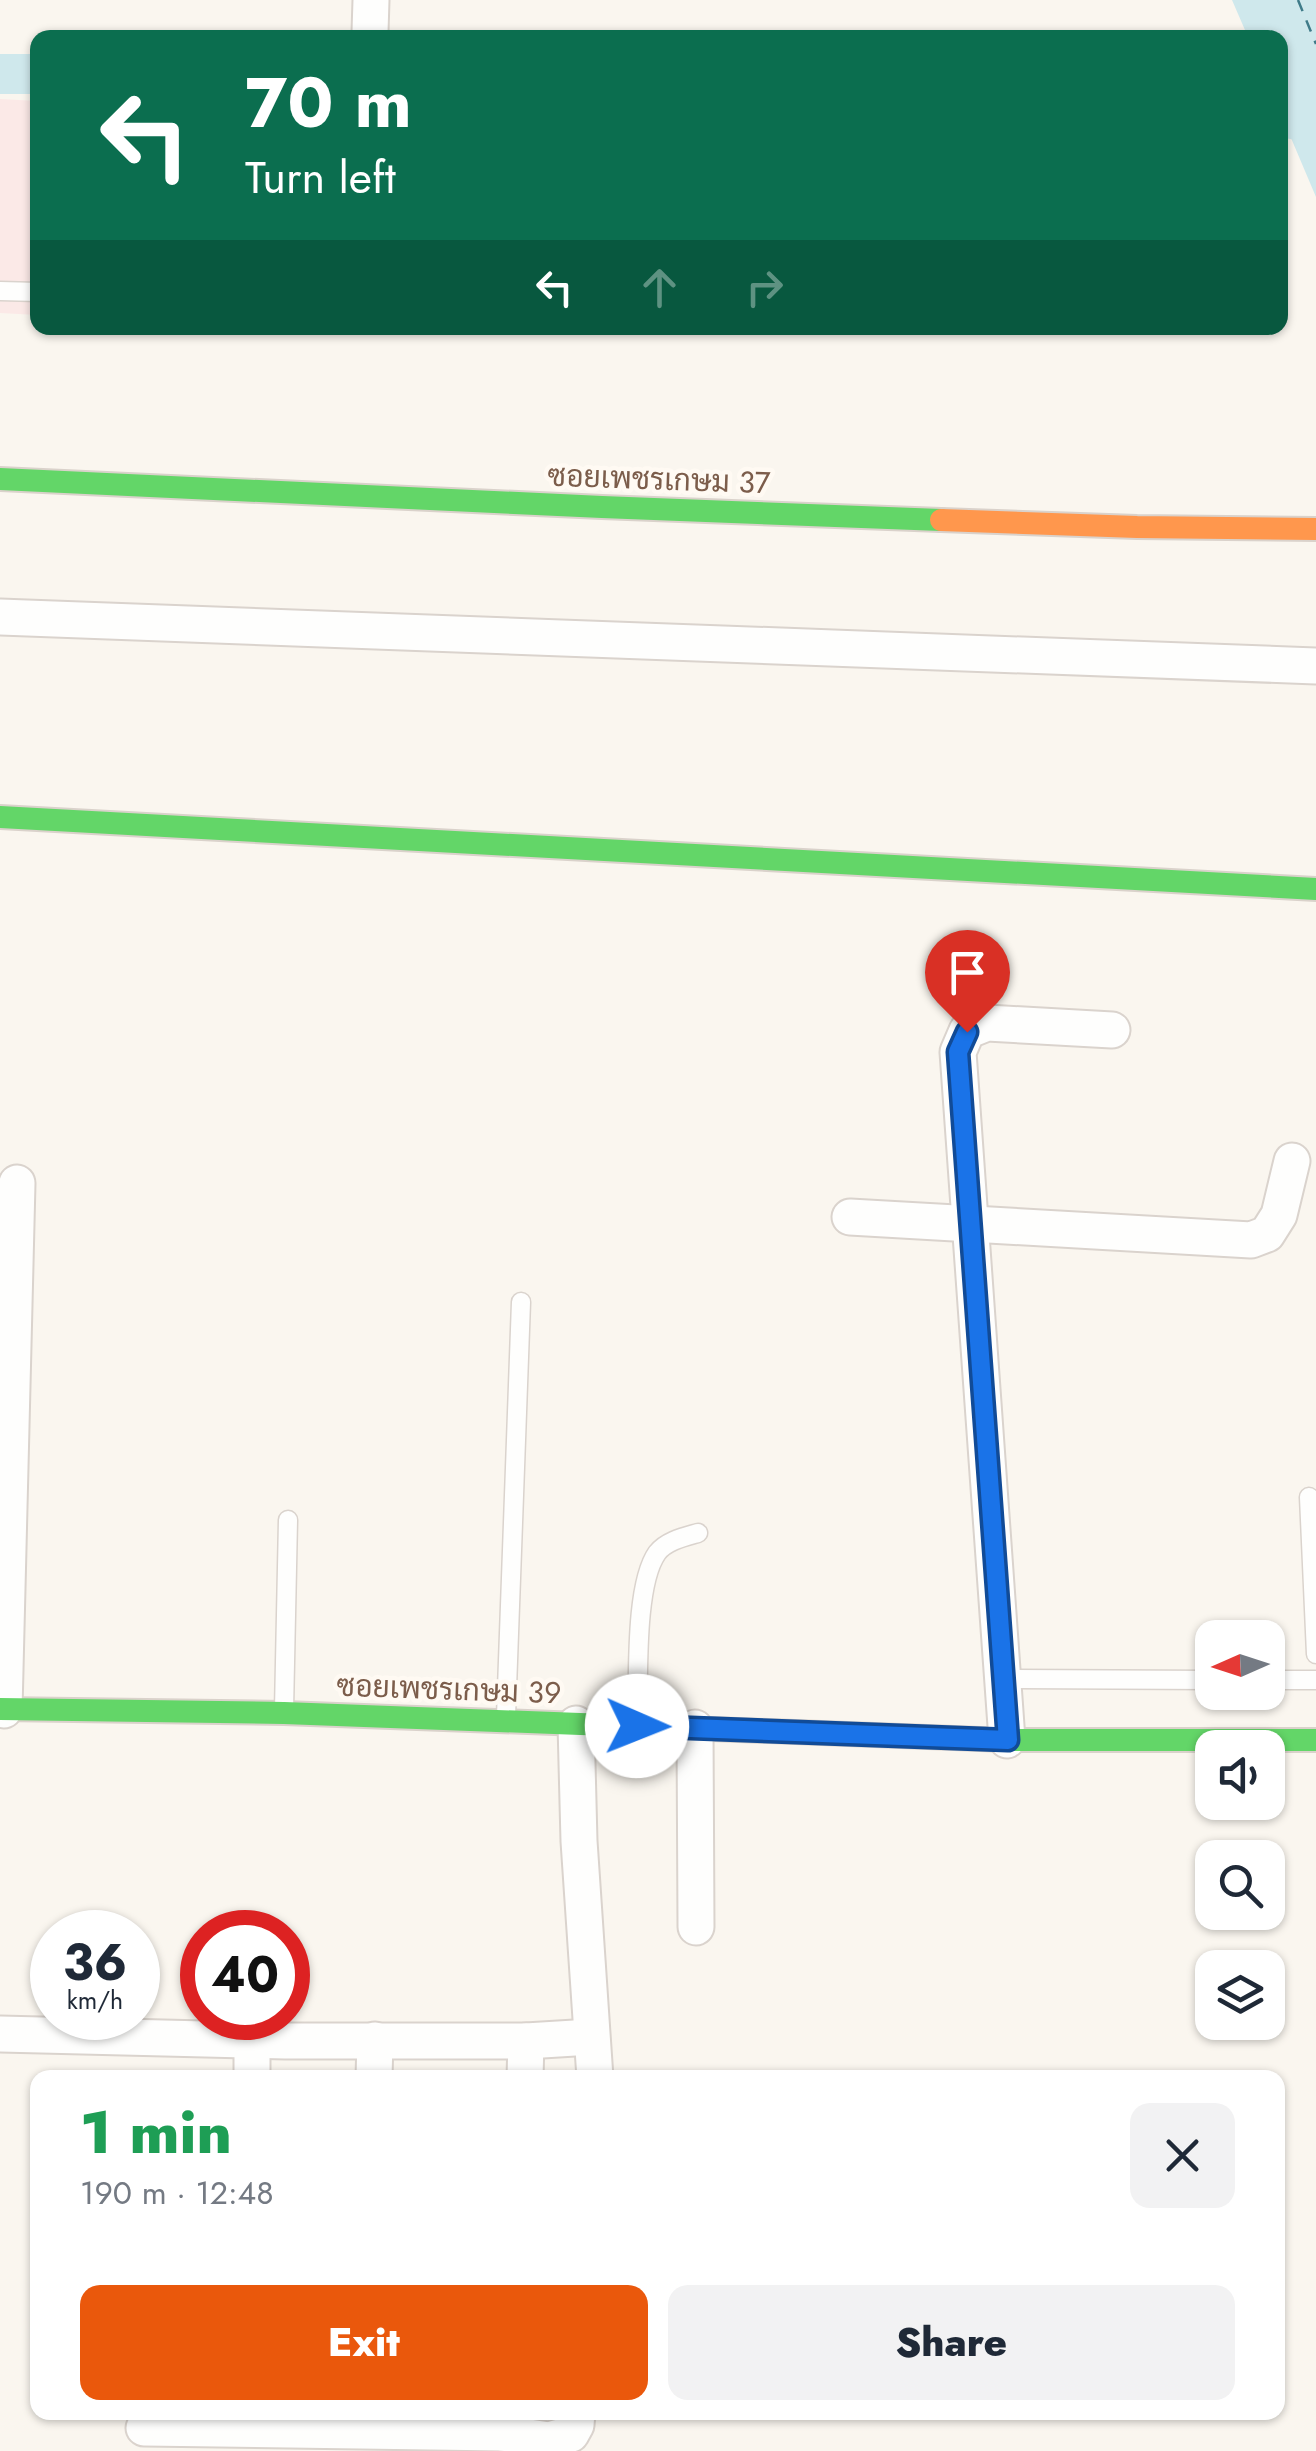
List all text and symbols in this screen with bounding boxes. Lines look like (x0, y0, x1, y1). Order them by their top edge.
text: 70 m (245, 52, 412, 153)
icon: left (80, 70, 210, 200)
text: Turn left (245, 145, 396, 210)
icon: left (527, 260, 582, 315)
icon: ahead (632, 260, 687, 315)
icon: right (737, 260, 792, 315)
street label: ซอยเพชรเกษม 37 (547, 454, 771, 504)
pin (925, 930, 1010, 1033)
icon: arrive (940, 945, 995, 1000)
north arrow (1195, 1620, 1285, 1710)
map controls (1195, 1620, 1285, 2040)
street label: ซอยเพชรเกษม 39 (336, 1664, 562, 1714)
position arrow (585, 1674, 689, 1778)
button: sound (1195, 1730, 1285, 1820)
button: search (1195, 1840, 1285, 1930)
speed limit sign: 40 (180, 1910, 310, 2040)
text: 36 (63, 1926, 127, 1999)
button: layers (1195, 1950, 1285, 2040)
text: km/h (67, 1982, 123, 2018)
text: 1 min (80, 2089, 232, 2176)
button: close (1130, 2103, 1235, 2208)
text: 190 m · 12:48 (80, 2170, 274, 2216)
button: Exit (80, 2285, 648, 2400)
button: Share (668, 2285, 1235, 2400)

